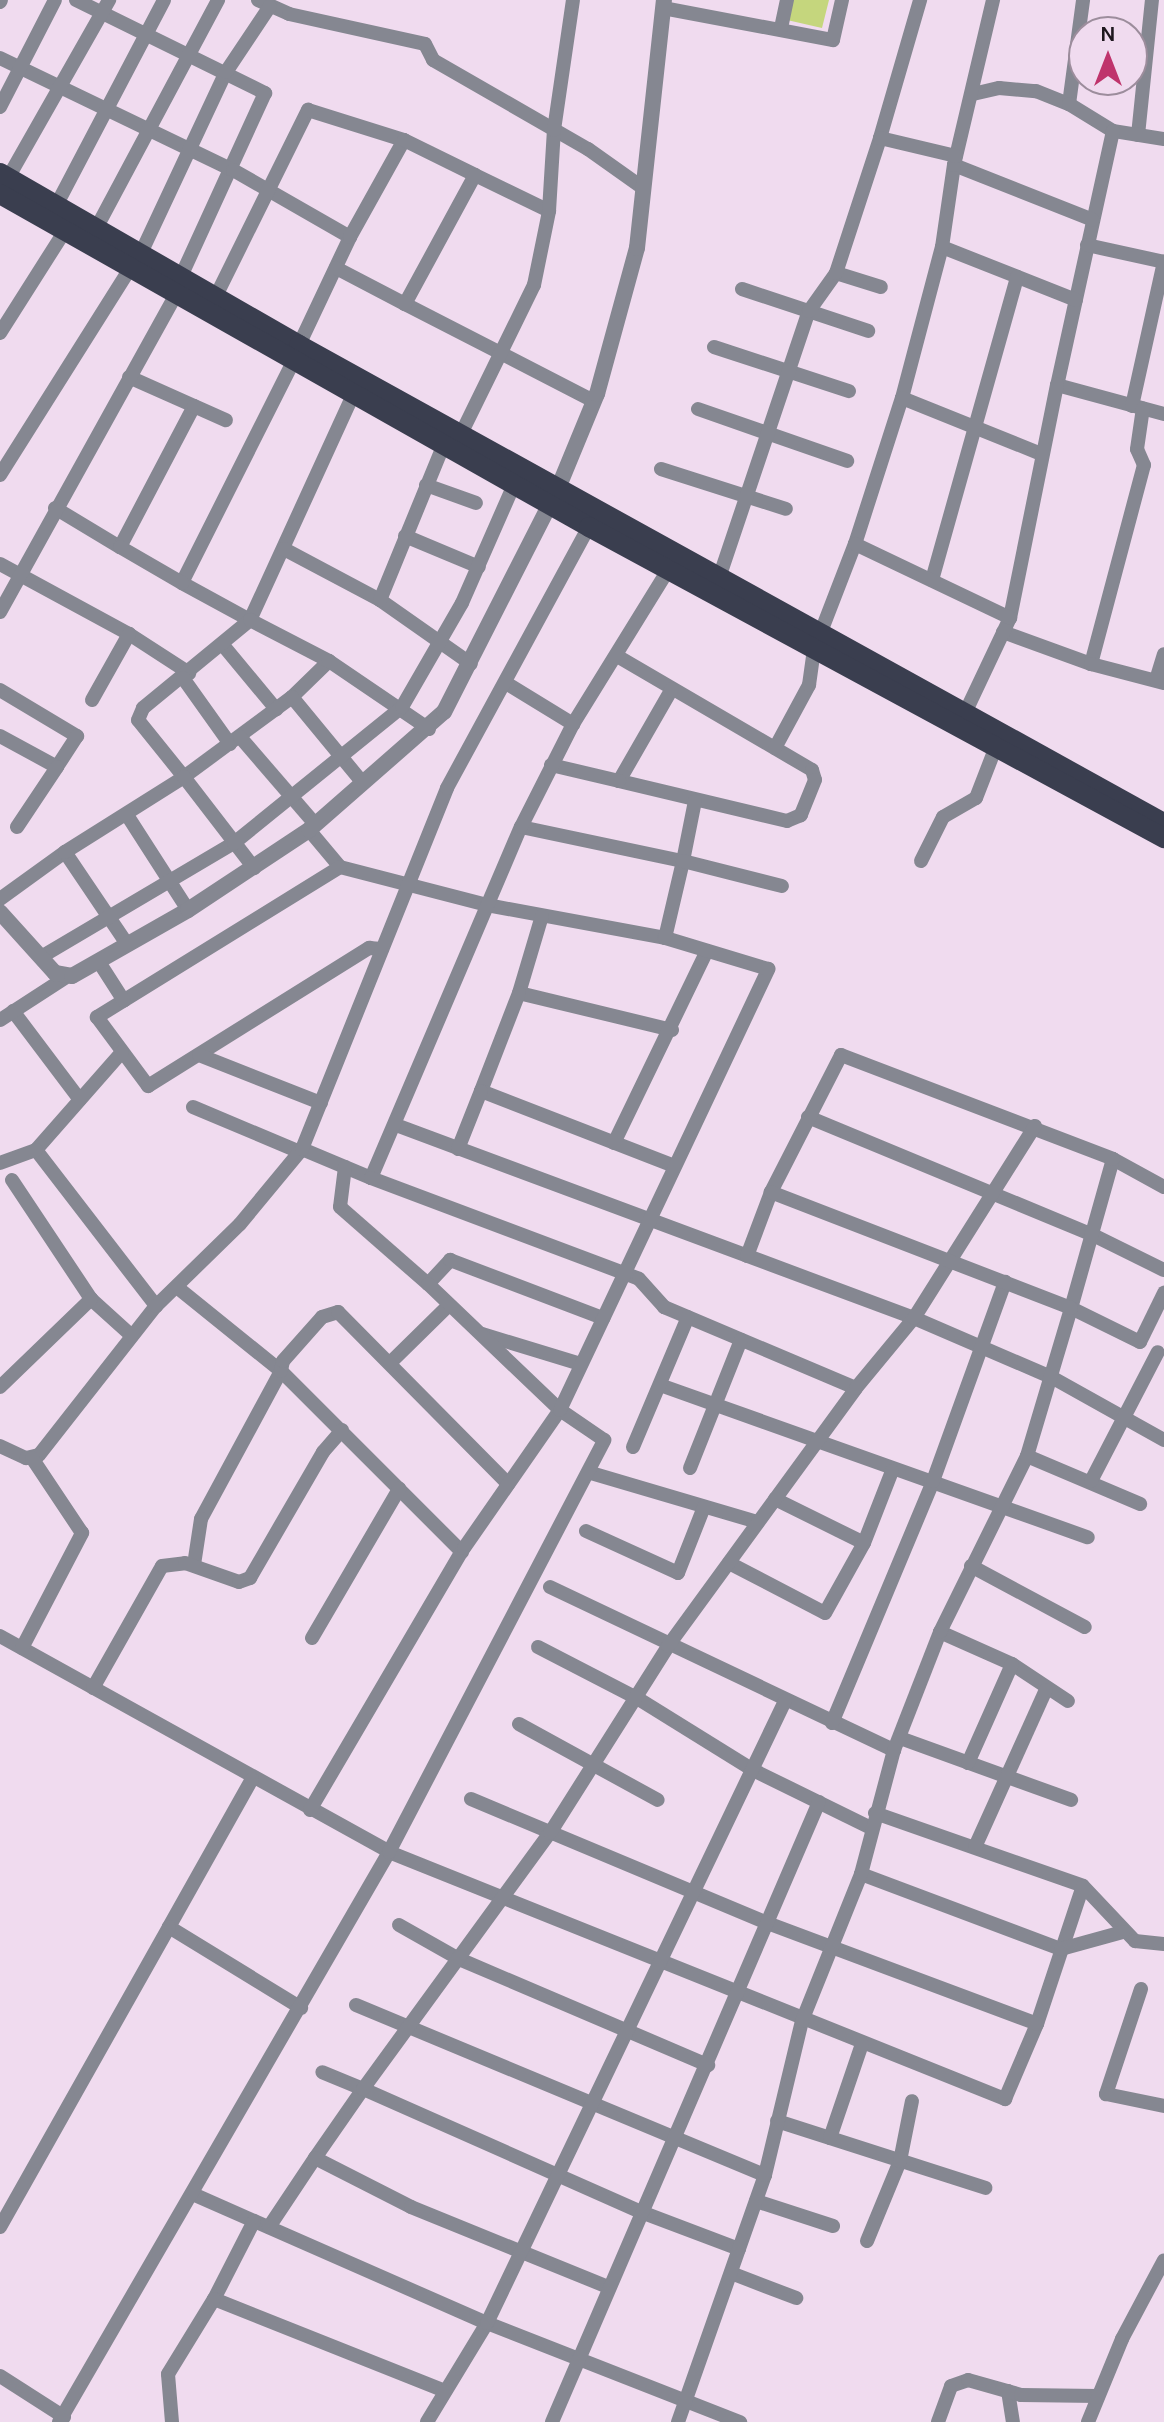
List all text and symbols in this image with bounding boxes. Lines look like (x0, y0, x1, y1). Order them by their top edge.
north arrow (1068, 16, 1148, 96)
text: N (1100, 21, 1116, 47)

